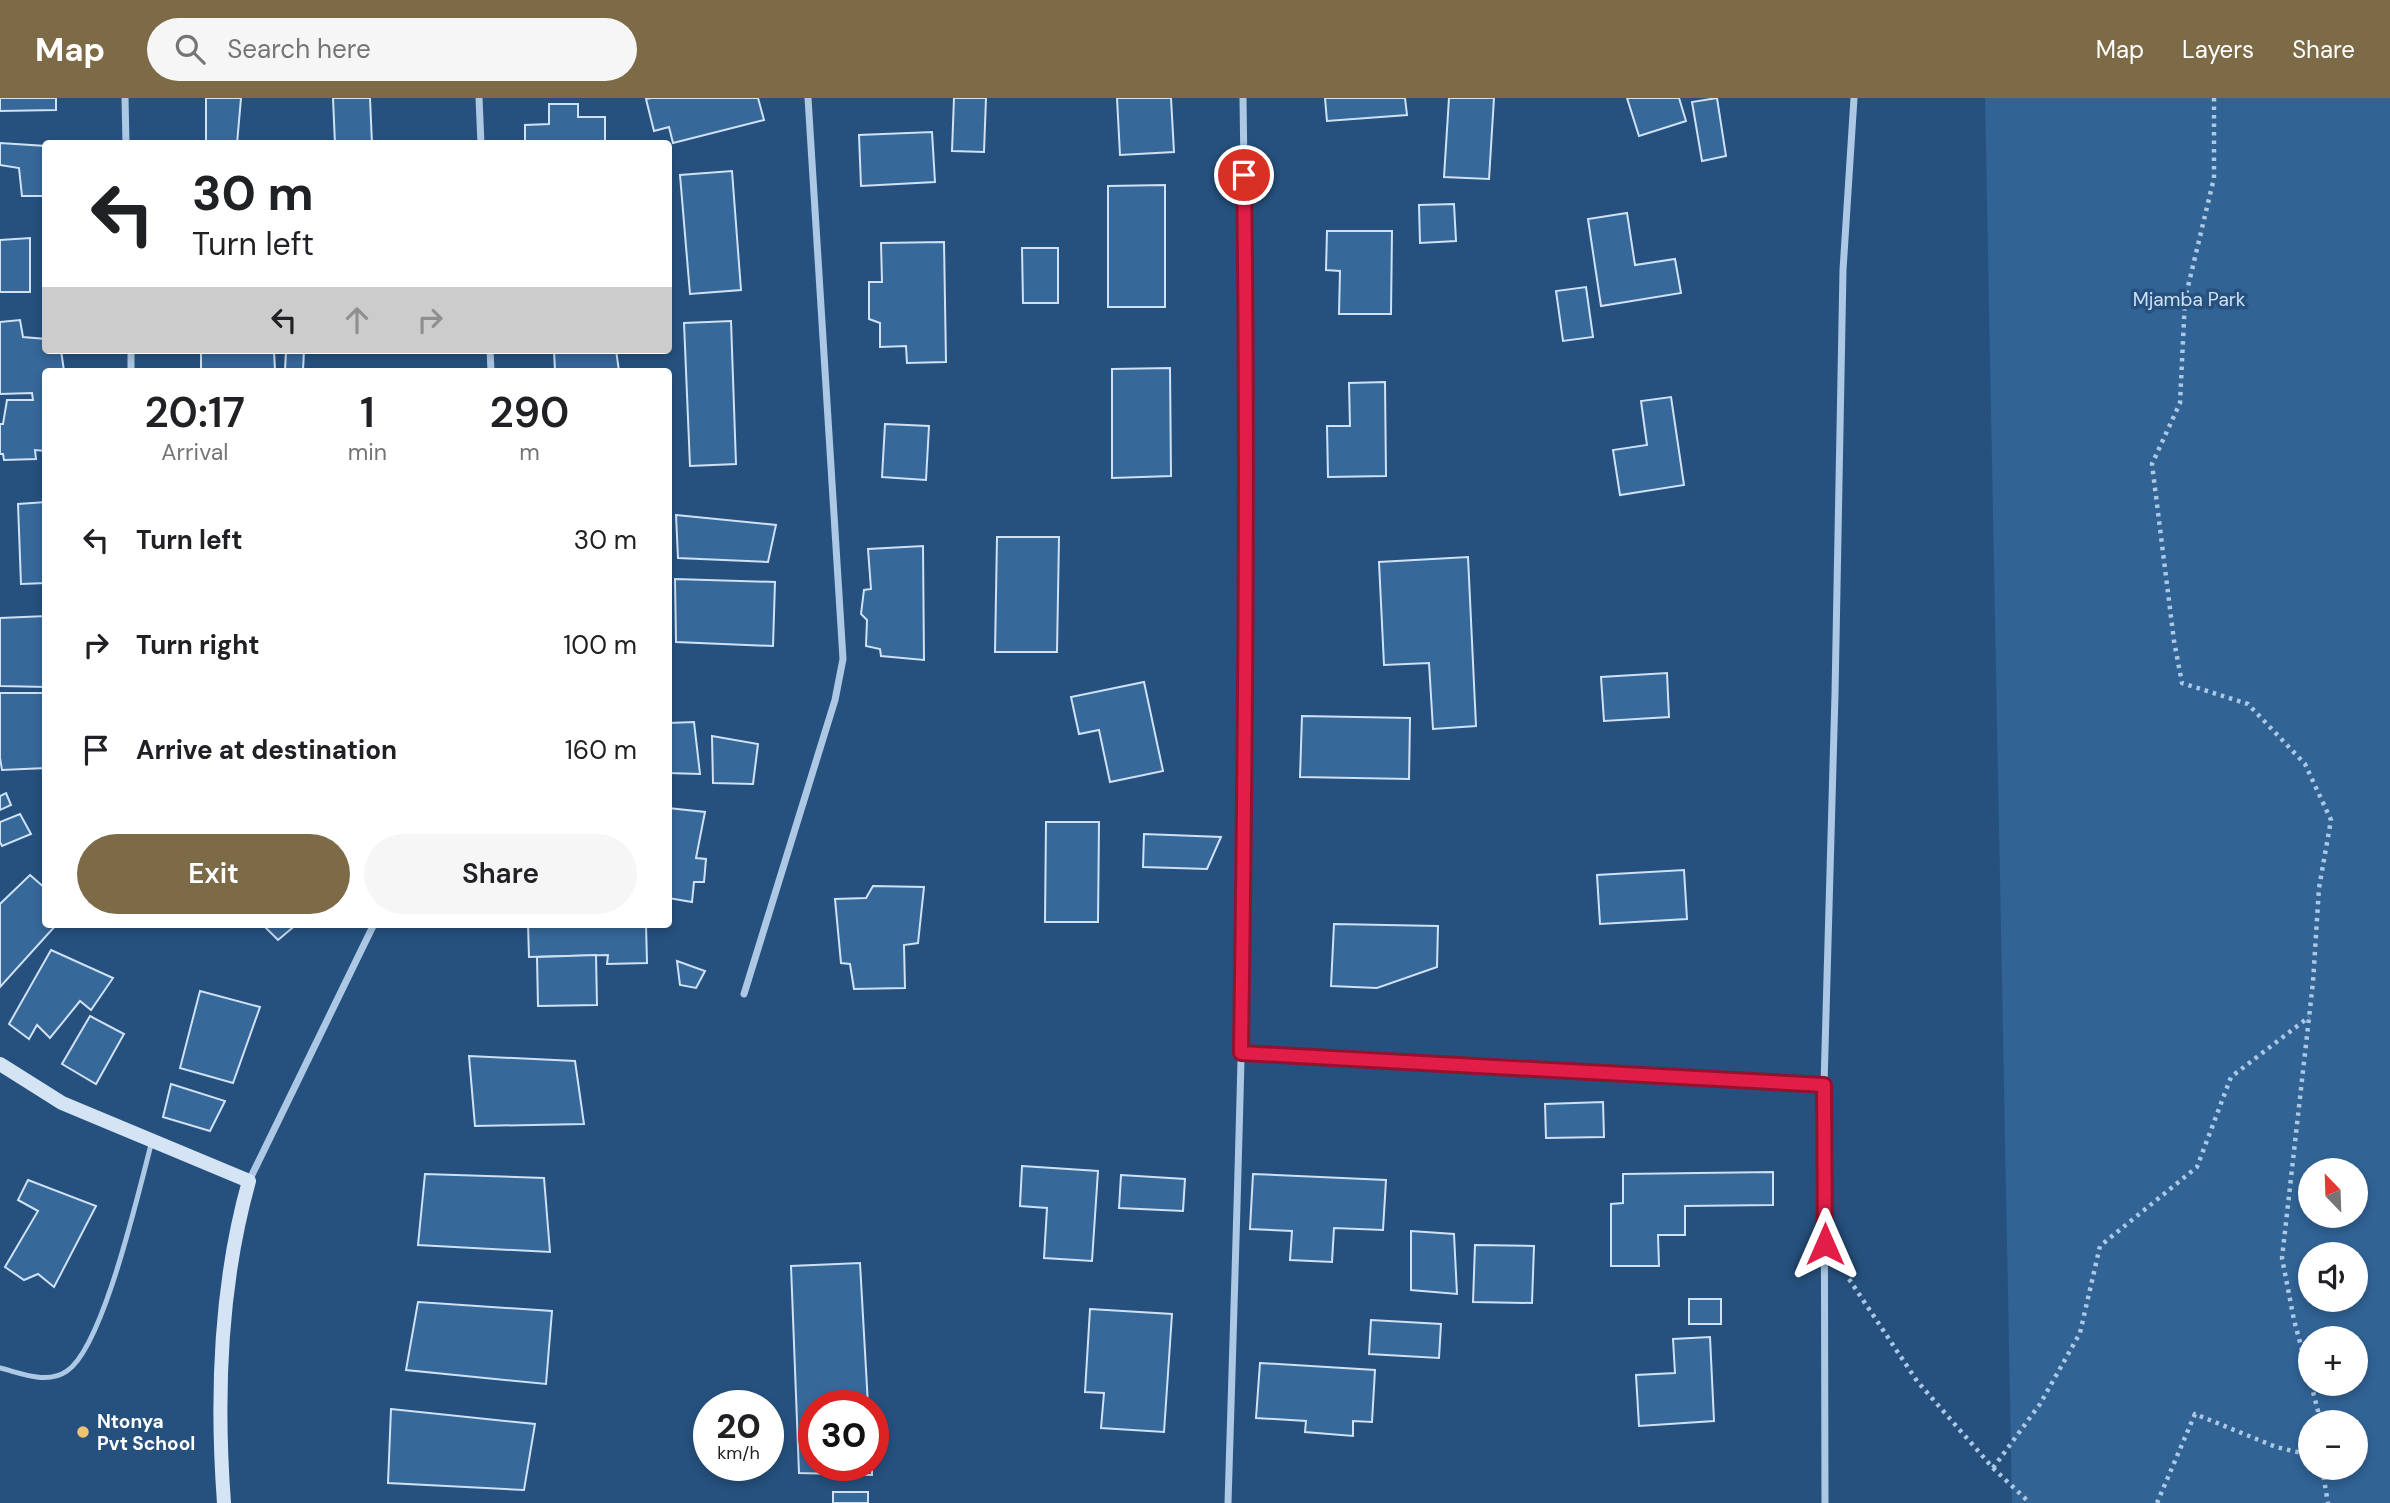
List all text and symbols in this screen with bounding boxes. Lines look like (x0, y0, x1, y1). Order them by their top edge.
search box (147, 18, 637, 81)
text: Map (35, 28, 105, 71)
icon: search (171, 30, 209, 68)
text: Search here (227, 32, 371, 66)
text: Map (2096, 34, 2144, 65)
text: Layers (2182, 34, 2254, 65)
text: Share (2292, 34, 2355, 65)
pin (1214, 145, 1274, 205)
icon: arrive (1225, 156, 1263, 194)
text: 30 m (192, 161, 314, 225)
icon: left (77, 168, 168, 259)
text: Turn left (192, 223, 314, 265)
park label: Mjamba Park (2133, 287, 2246, 312)
icon: left (265, 301, 303, 339)
icon: ahead (338, 301, 376, 339)
icon: right (411, 301, 449, 339)
text: 20:17 (145, 385, 245, 440)
text: 1 (360, 385, 375, 440)
text: 290 (489, 385, 569, 440)
text: Arrival (161, 437, 228, 467)
text: min (348, 437, 387, 467)
text: m (519, 437, 540, 467)
icon: left (77, 521, 115, 559)
text: Turn left (136, 523, 243, 557)
text: 30 m (574, 523, 637, 557)
icon: right (77, 626, 115, 664)
text: Turn right (136, 628, 260, 662)
text: 100 m (563, 628, 637, 662)
icon: arrive (77, 731, 115, 769)
text: Arrive at destination (136, 733, 397, 767)
text: 160 m (565, 733, 637, 767)
button: Exit (77, 834, 350, 914)
button: Share (364, 834, 637, 914)
north arrow (2298, 1158, 2368, 1228)
map controls (2298, 1158, 2368, 1480)
position arrow (1788, 1207, 1862, 1281)
button: sound (2298, 1242, 2368, 1312)
button: + (2298, 1326, 2368, 1396)
speed limit sign: 30 (798, 1390, 889, 1481)
text: 20 (716, 1403, 761, 1449)
place label: Ntonya Pvt School (97, 1409, 195, 1456)
button: − (2298, 1410, 2368, 1480)
marker: Ntonya Pvt School (75, 1424, 91, 1440)
text: km/h (717, 1441, 760, 1465)

